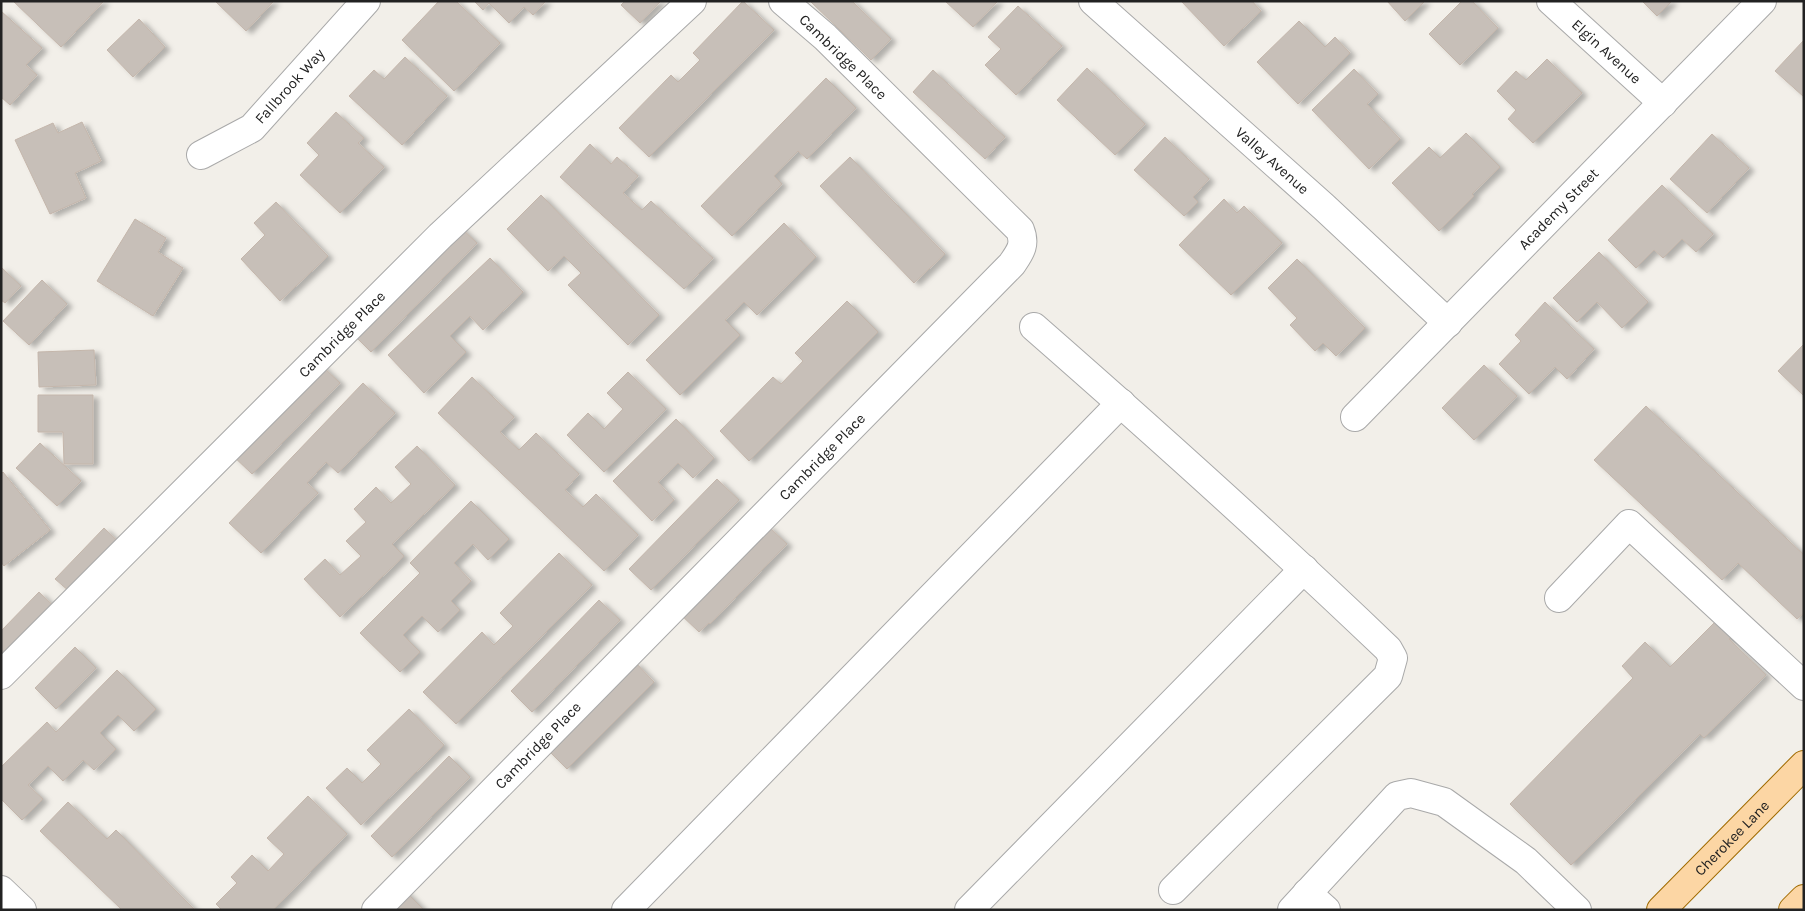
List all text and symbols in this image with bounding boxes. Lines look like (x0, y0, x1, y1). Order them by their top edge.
street label: Cambridge Place (795, 11, 891, 103)
street label: Elgin Avenue (1568, 15, 1645, 88)
street label: Fallbrook Way (251, 45, 328, 128)
street label: Valley Avenue (1232, 123, 1313, 198)
street label: Academy Street (1515, 164, 1603, 254)
street label: Cambridge Place (295, 287, 389, 381)
street label: Cambridge Place (775, 409, 869, 504)
street label: Cambridge Place (491, 698, 585, 793)
street label: Cherokee Lane (1691, 796, 1773, 880)

